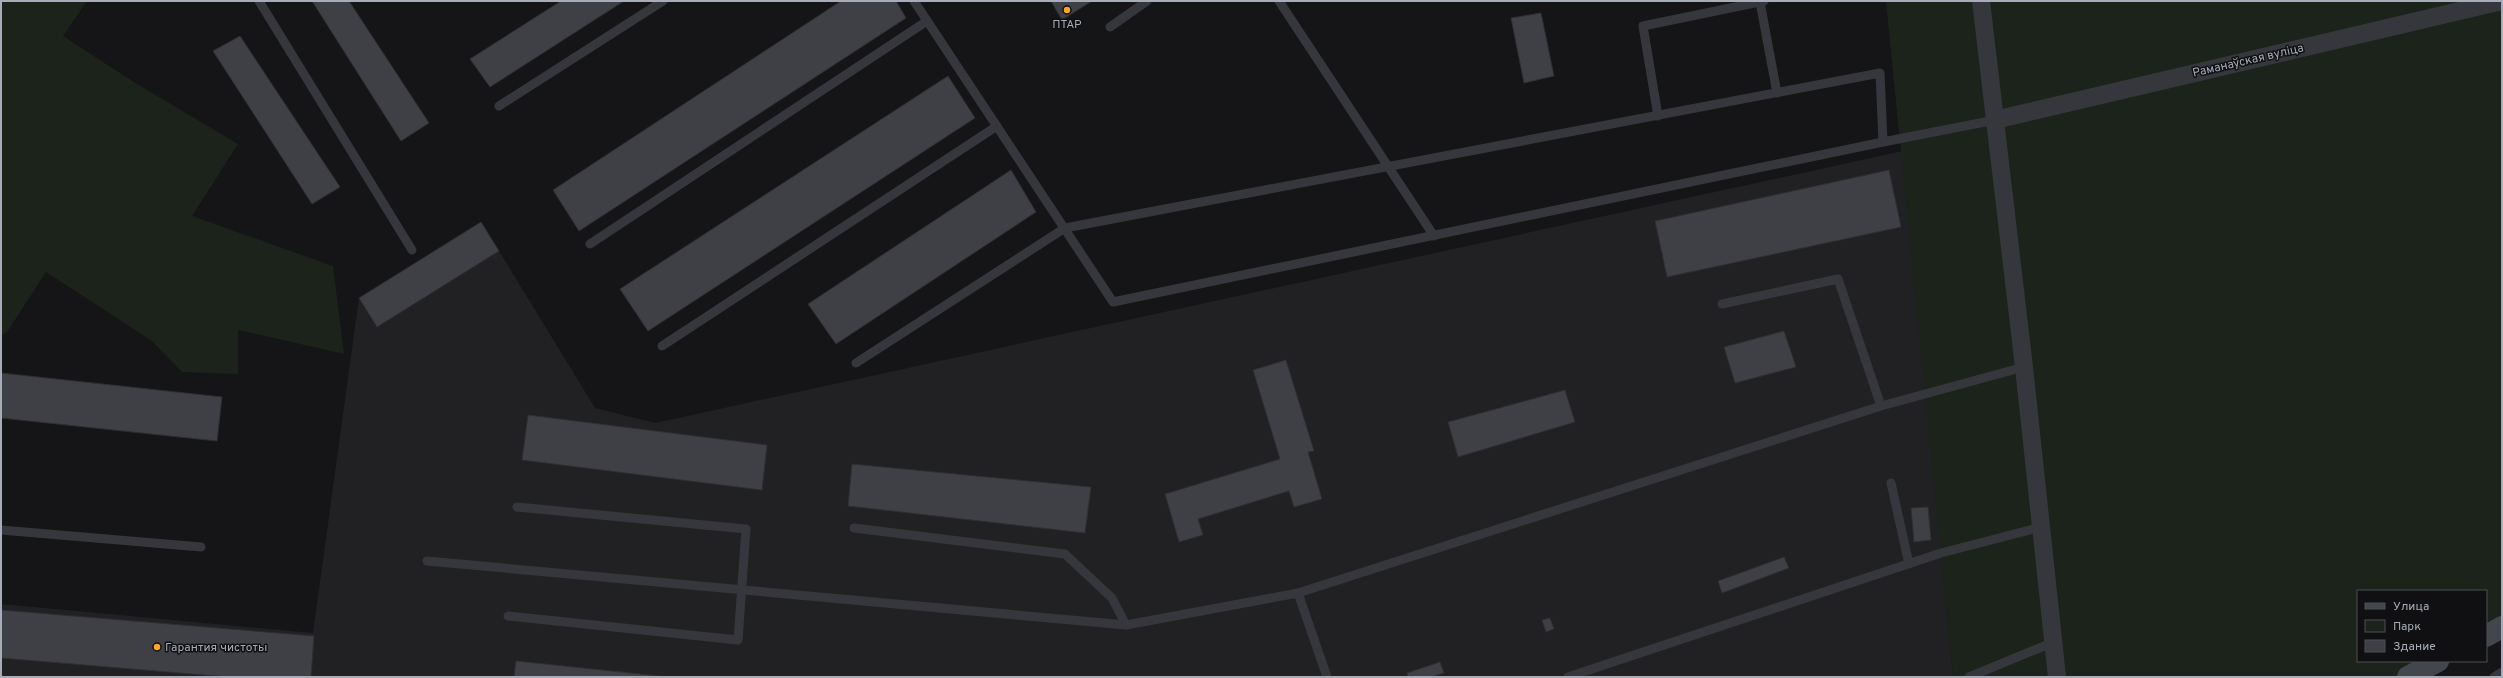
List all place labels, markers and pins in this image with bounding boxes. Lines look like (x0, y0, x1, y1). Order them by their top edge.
marker: ПТАР (1062, 5, 1072, 15)
place label: ПТАР (1052, 17, 1082, 33)
place label: Гарантия чистоты (165, 640, 267, 656)
marker: Гарантия чистоты (152, 642, 162, 652)

